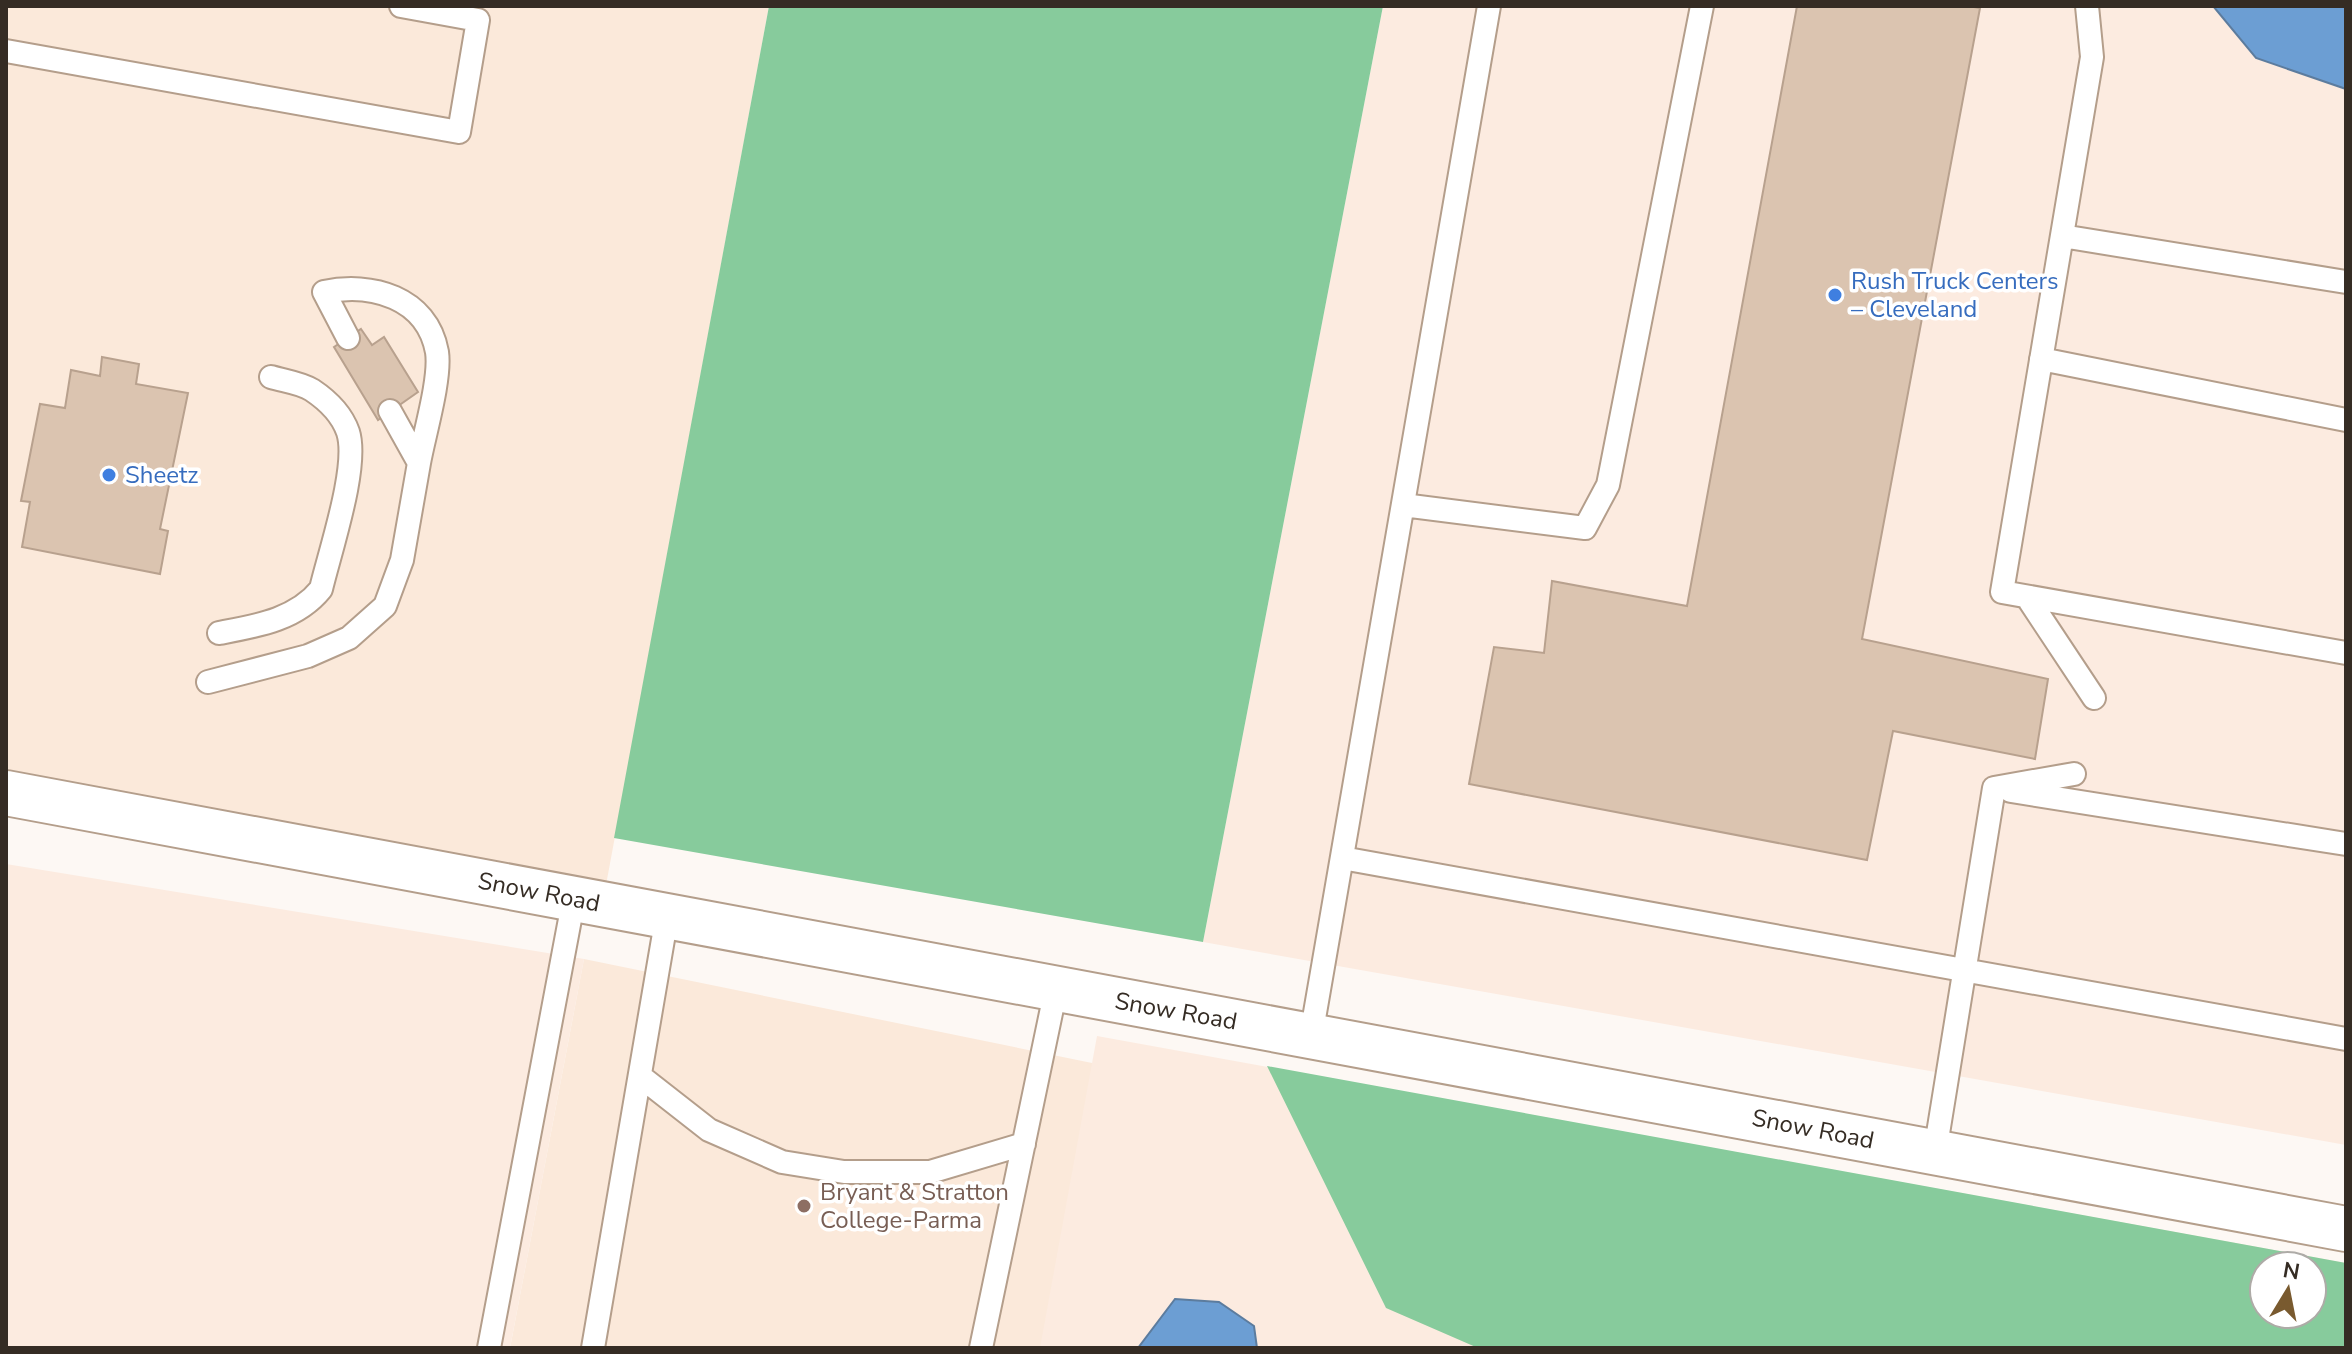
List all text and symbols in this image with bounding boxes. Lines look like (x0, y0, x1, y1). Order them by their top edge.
place label: Rush Truck Centers – Cleveland (1851, 265, 2059, 325)
marker: Rush Truck Centers – Cleveland (1826, 286, 1844, 304)
place label: Sheetz (125, 459, 198, 491)
marker: Sheetz (100, 466, 118, 484)
street label: Snow Road (475, 864, 603, 920)
street label: Snow Road (1112, 984, 1240, 1038)
street label: Snow Road (1749, 1101, 1877, 1157)
place label: Bryant & Stratton College-Parma (820, 1176, 1009, 1236)
marker: Bryant & Stratton College-Parma (795, 1197, 813, 1215)
north arrow (2248, 1250, 2328, 1330)
text: N (2281, 1255, 2302, 1287)

